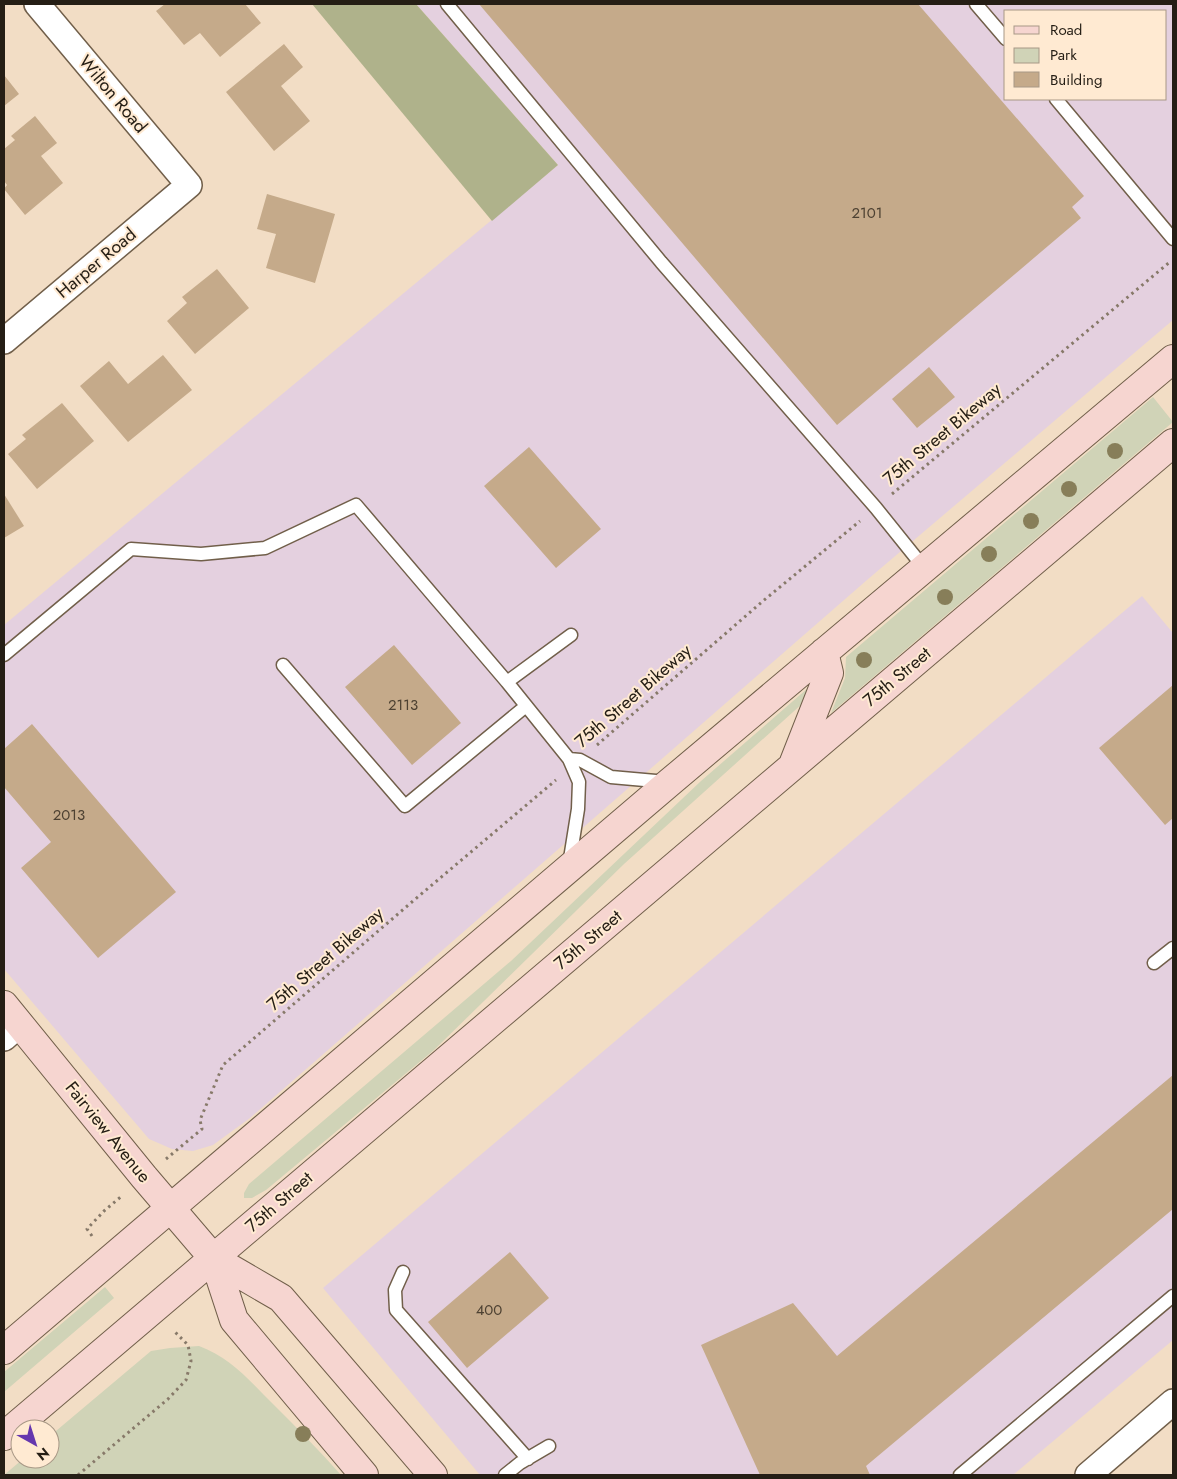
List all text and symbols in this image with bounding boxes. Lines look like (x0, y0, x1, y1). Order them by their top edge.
legend (1004, 10, 1167, 100)
text: Road (1050, 19, 1082, 41)
text: Park (1050, 44, 1077, 66)
street label: Wilton Road (73, 49, 153, 139)
text: Building (1050, 69, 1102, 91)
house number: 2101 (851, 202, 883, 224)
street label: Harper Road (50, 222, 142, 304)
street label: 75th Street Bikeway (877, 377, 1007, 491)
street label: 75th Street Bikeway (569, 638, 697, 754)
street label: 75th Street (857, 640, 937, 713)
house number: 2113 (388, 694, 418, 716)
house number: 2013 (53, 804, 85, 826)
street label: 75th Street Bikeway (261, 901, 389, 1017)
street label: 75th Street (548, 903, 628, 976)
street label: Fairview Avenue (59, 1076, 157, 1188)
street label: 75th Street (240, 1165, 319, 1239)
house number: 400 (476, 1299, 502, 1321)
north arrow (10, 1419, 60, 1469)
text: N (33, 1443, 54, 1465)

